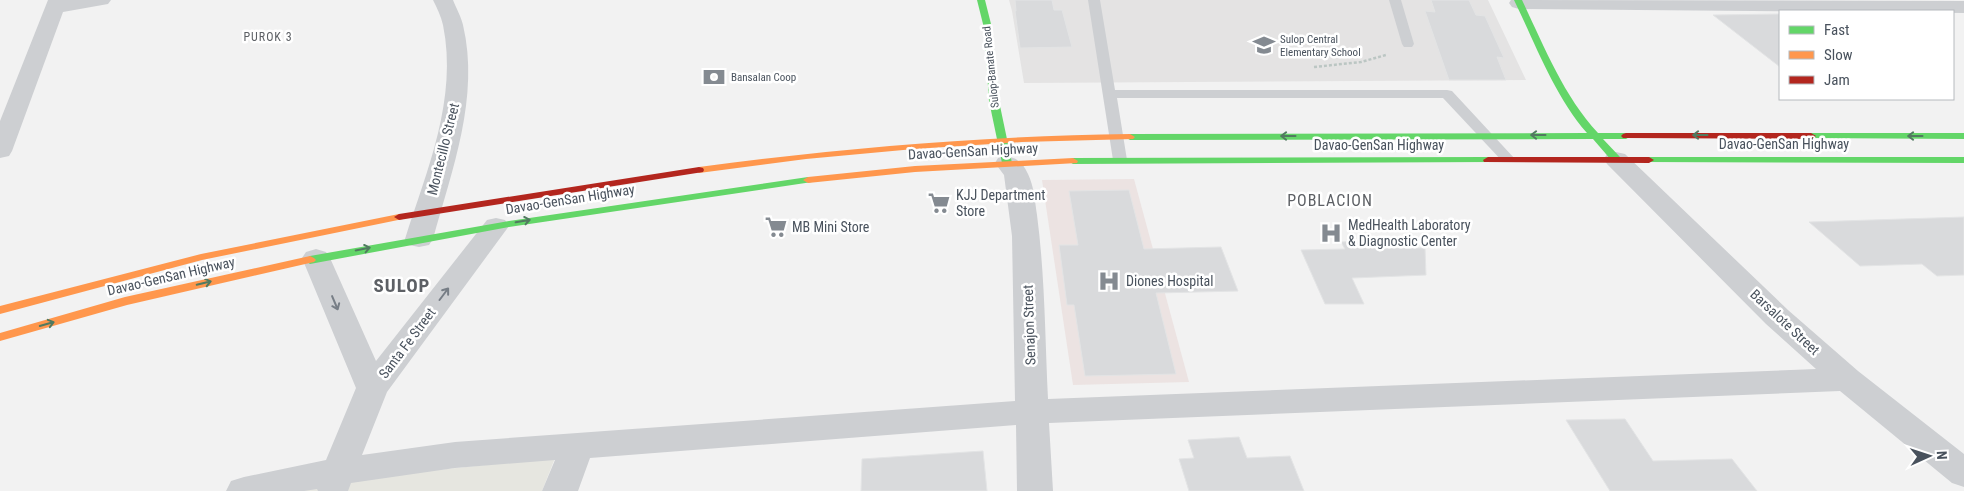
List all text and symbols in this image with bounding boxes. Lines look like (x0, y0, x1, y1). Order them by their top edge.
legend (1779, 10, 1954, 100)
text: Fast (1824, 21, 1849, 39)
street label: Sulop-Banate Road (980, 25, 1002, 109)
district label: PUROK 3 (243, 30, 293, 44)
school or university icon: Sulop Central Elementary School (1251, 32, 1277, 58)
place label: Sulop Central Elementary School (1280, 33, 1361, 59)
text: Slow (1824, 46, 1853, 64)
bank icon: Bansalan Coop (701, 64, 727, 90)
place label: Bansalan Coop (731, 71, 796, 84)
text: Jam (1824, 71, 1850, 89)
street label: Montecillo Street (424, 101, 462, 197)
one-way arrow (1530, 130, 1546, 140)
one-way arrow (1693, 130, 1709, 140)
one-way arrow (1280, 131, 1296, 141)
one-way arrow (1908, 131, 1924, 141)
street label: Davao-GenSan Highway (1719, 136, 1849, 152)
street label: Davao-GenSan Highway (1314, 137, 1444, 153)
street label: Davao-GenSan Highway (907, 140, 1039, 162)
street label: Davao-GenSan Highway (504, 181, 636, 217)
place label: KJJ Department Store (956, 187, 1045, 219)
supermarket icon: KJJ Department Store (926, 190, 952, 216)
district label: POBLACION (1287, 191, 1373, 210)
supermarket icon: MB Mini Store (763, 214, 789, 240)
one-way arrow (515, 216, 531, 226)
place label: MedHealth Laboratory & Diagnostic Center (1348, 217, 1471, 249)
place label: MB Mini Store (792, 219, 870, 235)
hospital icon: MedHealth Laboratory & Diagnostic Center (1318, 220, 1344, 246)
one-way arrow (355, 244, 371, 254)
street label: Davao-GenSan Highway (106, 254, 236, 298)
hospital icon: Diones Hospital (1096, 268, 1122, 294)
place label: Diones Hospital (1126, 273, 1213, 289)
district label: SULOP (374, 274, 430, 297)
one-way arrow (196, 278, 212, 287)
street label: Senajon Street (1020, 285, 1038, 365)
street label: Barsalote Street (1747, 286, 1823, 358)
one-way arrow (439, 287, 449, 301)
one-way arrow (331, 295, 341, 310)
street label: Santa Fe Street (375, 305, 439, 381)
one-way arrow (39, 318, 55, 328)
north arrow (1904, 431, 1954, 481)
text: N (1934, 451, 1950, 460)

